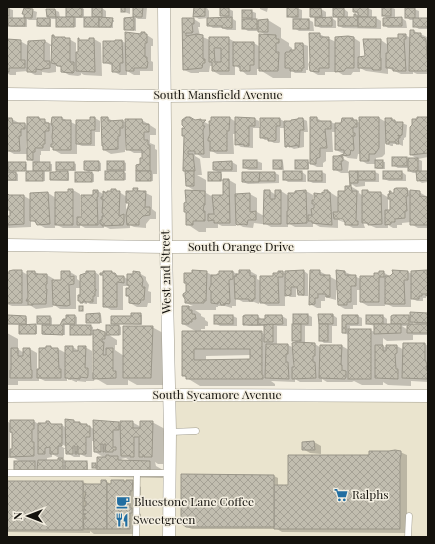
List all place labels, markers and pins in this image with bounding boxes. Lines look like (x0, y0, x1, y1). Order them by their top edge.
place label: Ralphs (352, 486, 389, 502)
supermarket icon: Ralphs (333, 487, 349, 503)
place label: Bluestone Lane Coffee (134, 493, 254, 509)
cafe icon: Bluestone Lane Coffee (115, 494, 131, 510)
place label: Sweetgreen (133, 511, 196, 527)
restaurant icon: Sweetgreen (114, 512, 130, 528)

